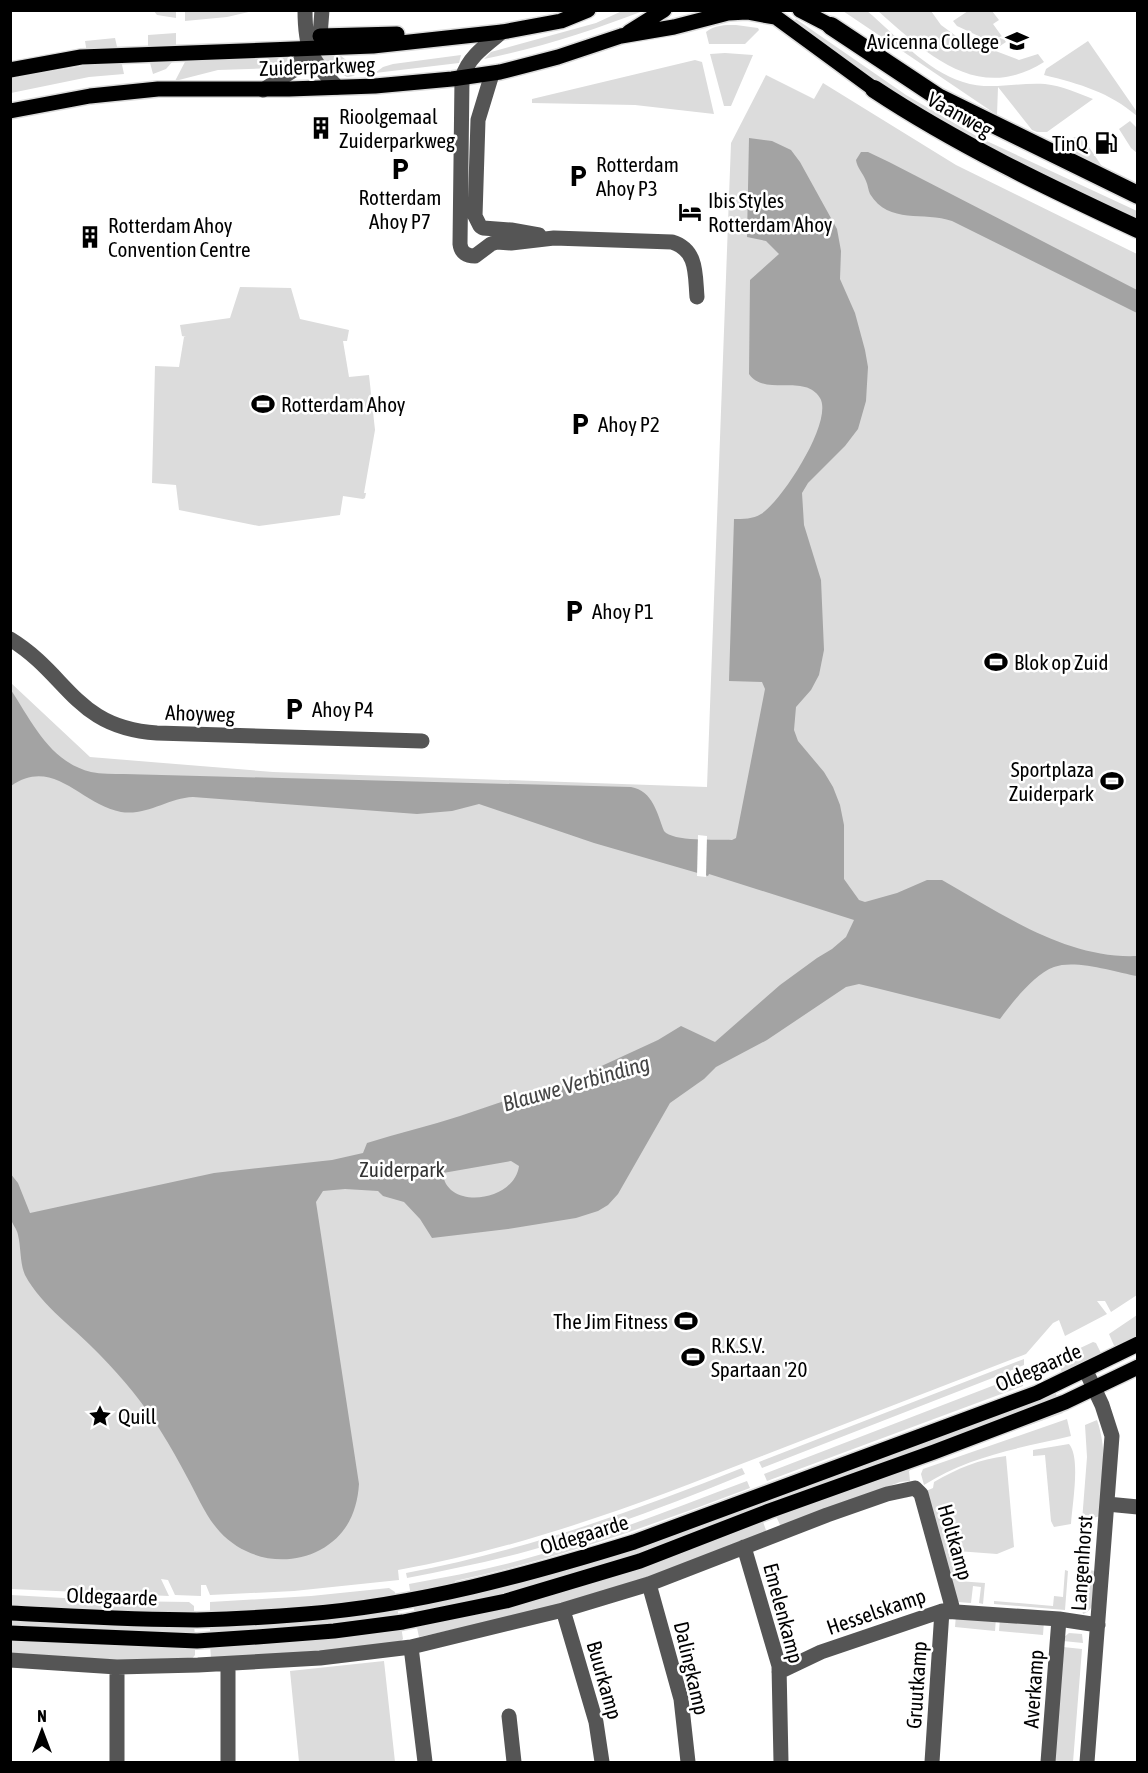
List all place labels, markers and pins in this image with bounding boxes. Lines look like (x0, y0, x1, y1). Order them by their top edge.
school or university icon: Avicenna College (1004, 28, 1030, 54)
place label: Avicenna College (867, 29, 999, 53)
place label: Rioolgemaal Zuiderparkweg (339, 104, 455, 152)
building icon: Rioolgemaal Zuiderparkweg (308, 115, 334, 141)
fuel station icon: TinQ (1093, 130, 1119, 156)
place label: TinQ (1052, 131, 1089, 155)
place label: Rotterdam Ahoy P3 (596, 152, 679, 200)
parking icon: Rotterdam Ahoy P7 (387, 156, 413, 182)
parking icon: Rotterdam Ahoy P3 (565, 163, 591, 189)
place label: Rotterdam Ahoy P7 (359, 185, 441, 233)
place label: Ibis Styles Rotterdam Ahoy (708, 188, 833, 236)
hotel icon: Ibis Styles Rotterdam Ahoy (677, 199, 703, 225)
place label: Rotterdam Ahoy Convention Centre (108, 213, 250, 261)
building icon: Rotterdam Ahoy Convention Centre (77, 224, 103, 250)
sports icon: Rotterdam Ahoy (250, 391, 276, 417)
place label: Rotterdam Ahoy (281, 392, 406, 416)
parking icon: Ahoy P2 (567, 411, 593, 437)
place label: Ahoy P2 (598, 412, 660, 436)
parking icon: Ahoy P1 (561, 598, 587, 624)
place label: Ahoy P1 (592, 599, 654, 623)
sports icon: Blok op Zuid (983, 649, 1009, 675)
place label: Blok op Zuid (1014, 650, 1108, 674)
parking icon: Ahoy P4 (281, 696, 307, 722)
place label: Ahoy P4 (312, 697, 374, 721)
place label: Sportplaza Zuiderpark (1009, 757, 1094, 805)
sports icon: Sportplaza Zuiderpark (1099, 768, 1125, 794)
sports icon: The Jim Fitness (673, 1308, 699, 1334)
place label: The Jim Fitness (553, 1309, 668, 1333)
place label: R.K.S.V. Spartaan '20 (711, 1333, 807, 1381)
sports icon: R.K.S.V. Spartaan '20 (680, 1344, 706, 1370)
place icon: Quill (87, 1403, 113, 1429)
place label: Quill (118, 1404, 157, 1428)

